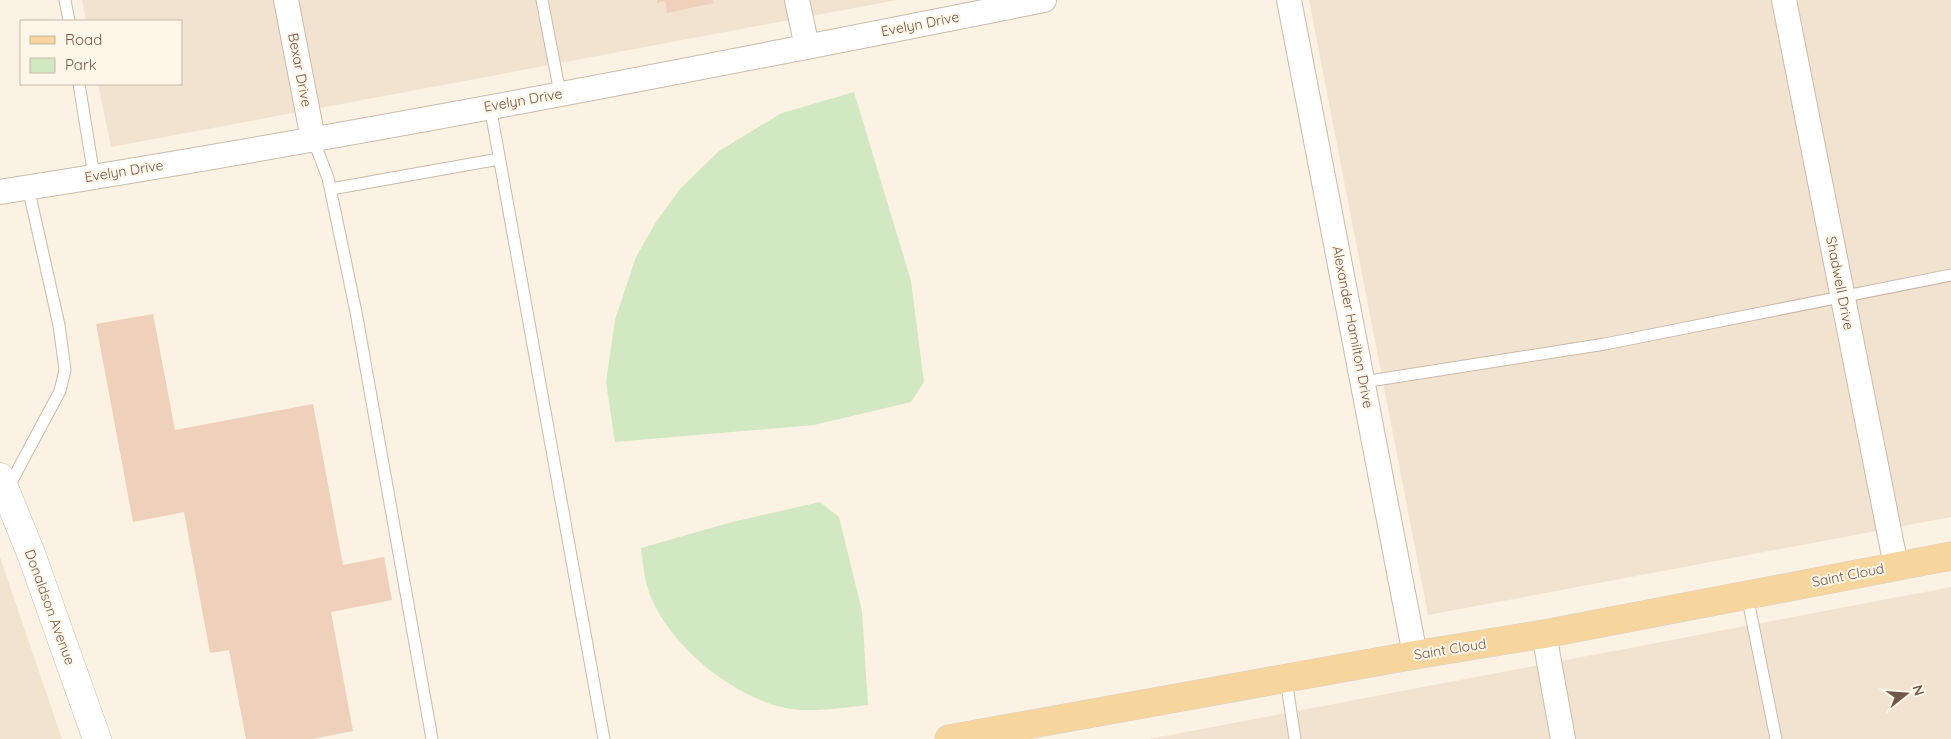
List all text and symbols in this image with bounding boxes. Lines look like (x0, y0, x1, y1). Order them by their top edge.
street label: Evelyn Drive (879, 8, 961, 40)
legend (20, 20, 182, 85)
text: Road (65, 30, 102, 49)
street label: Bexar Drive (284, 31, 316, 109)
text: Park (65, 55, 97, 74)
street label: Evelyn Drive (482, 84, 564, 116)
street label: Evelyn Drive (83, 156, 165, 186)
street label: Shadwell Drive (1822, 235, 1858, 332)
street label: Alexander Hamilton Drive (1328, 244, 1378, 410)
street label: Donaldson Avenue (21, 547, 79, 667)
street label: Saint Cloud (1810, 559, 1886, 591)
street label: Saint Cloud (1412, 634, 1488, 664)
north arrow (1881, 669, 1931, 719)
text: N (1908, 683, 1929, 698)

